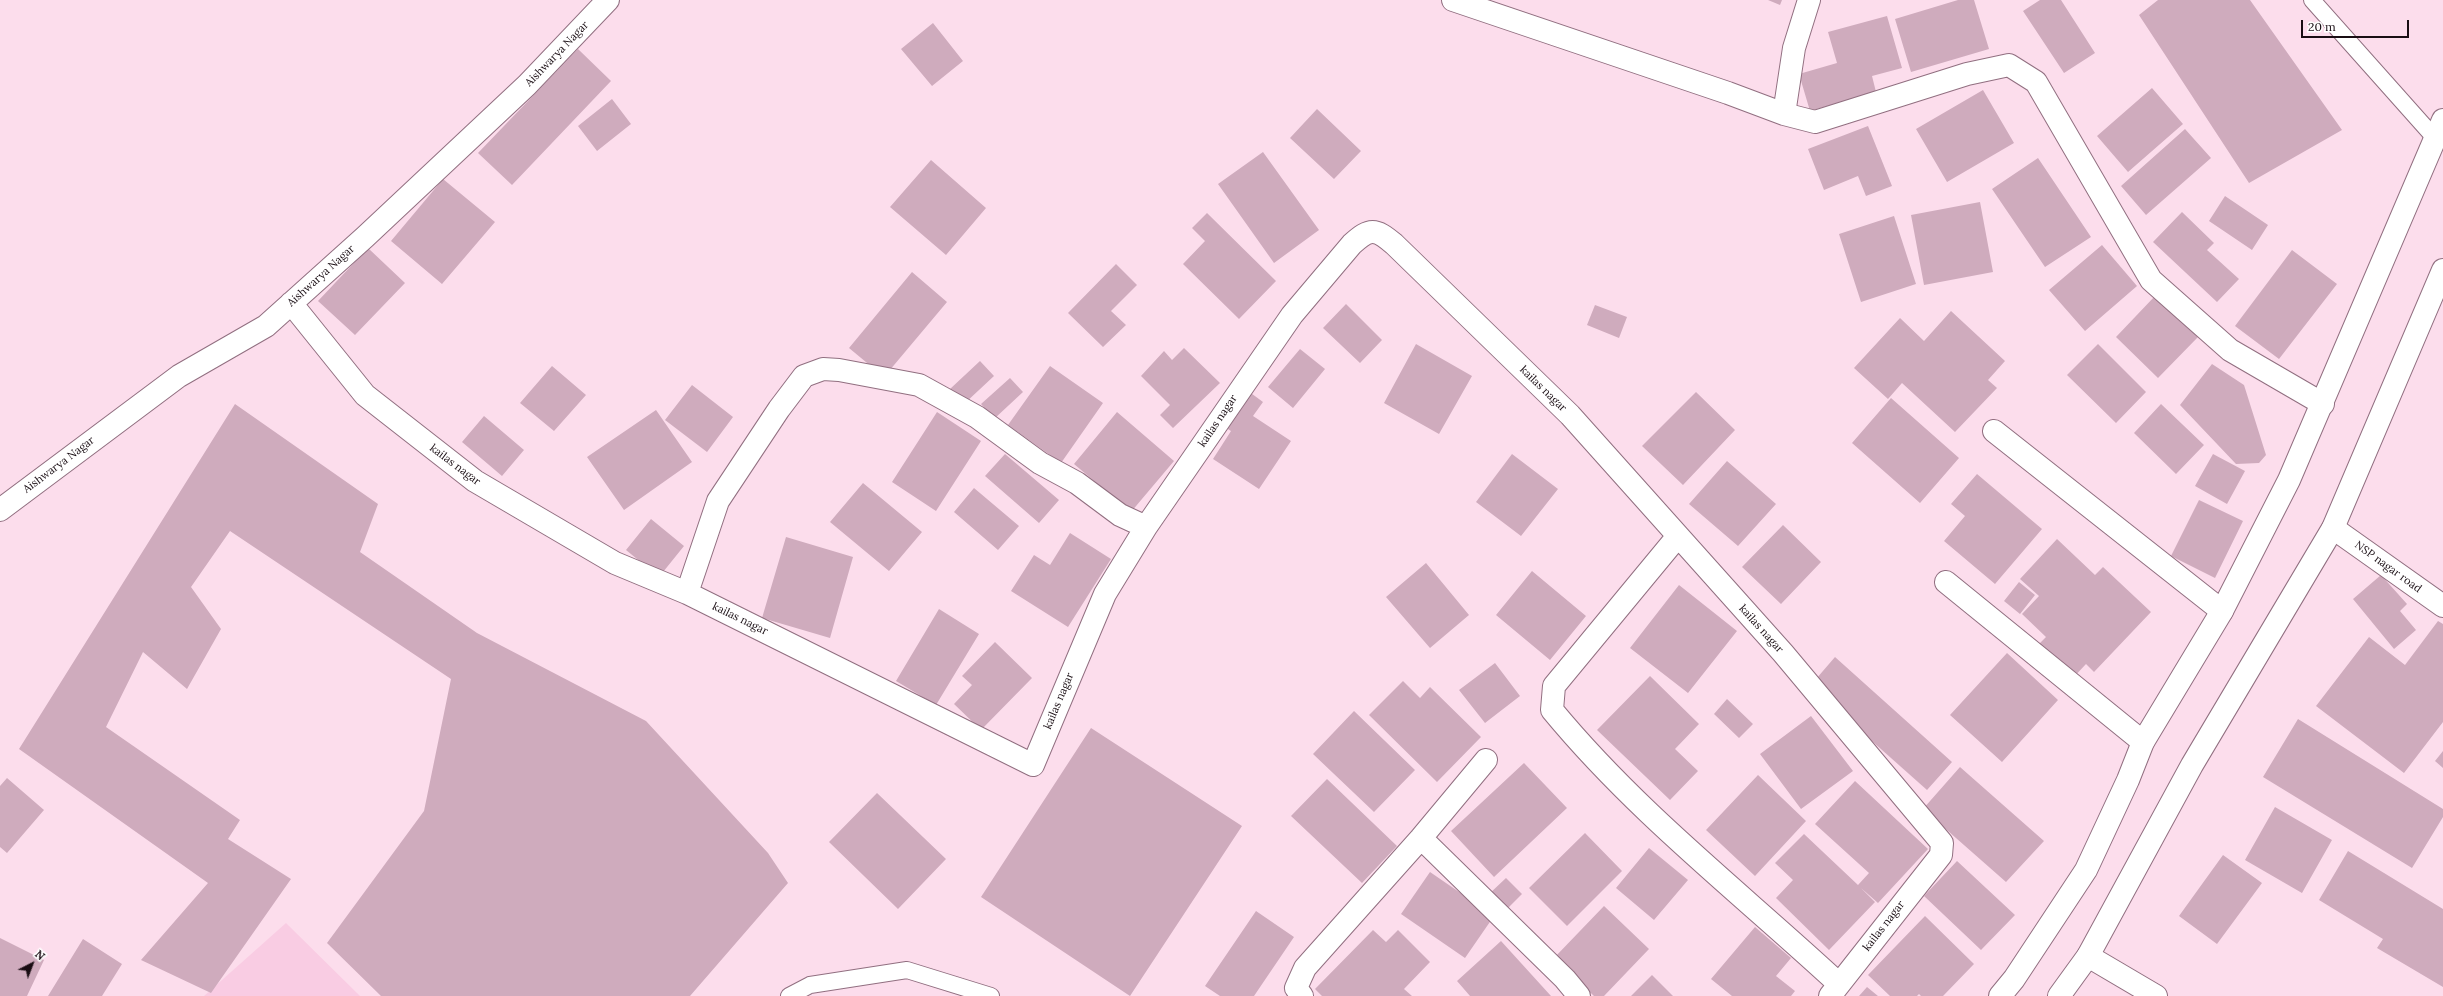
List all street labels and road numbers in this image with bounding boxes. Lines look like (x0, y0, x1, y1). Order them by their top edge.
street label: Aishwarya Nagar (522, 19, 592, 89)
street label: Aishwarya Nagar (285, 242, 357, 310)
street label: kailas nagar (1517, 363, 1569, 415)
street label: kailas nagar (1196, 392, 1240, 450)
street label: Aishwarya Nagar (21, 434, 97, 496)
street label: kailas nagar (427, 442, 483, 488)
street label: NSP nagar road (2352, 538, 2424, 596)
street label: kailas nagar (710, 600, 770, 638)
street label: kailas nagar (1736, 602, 1786, 656)
street label: kailas nagar (1041, 671, 1077, 731)
street label: kailas nagar (1860, 898, 1908, 954)

